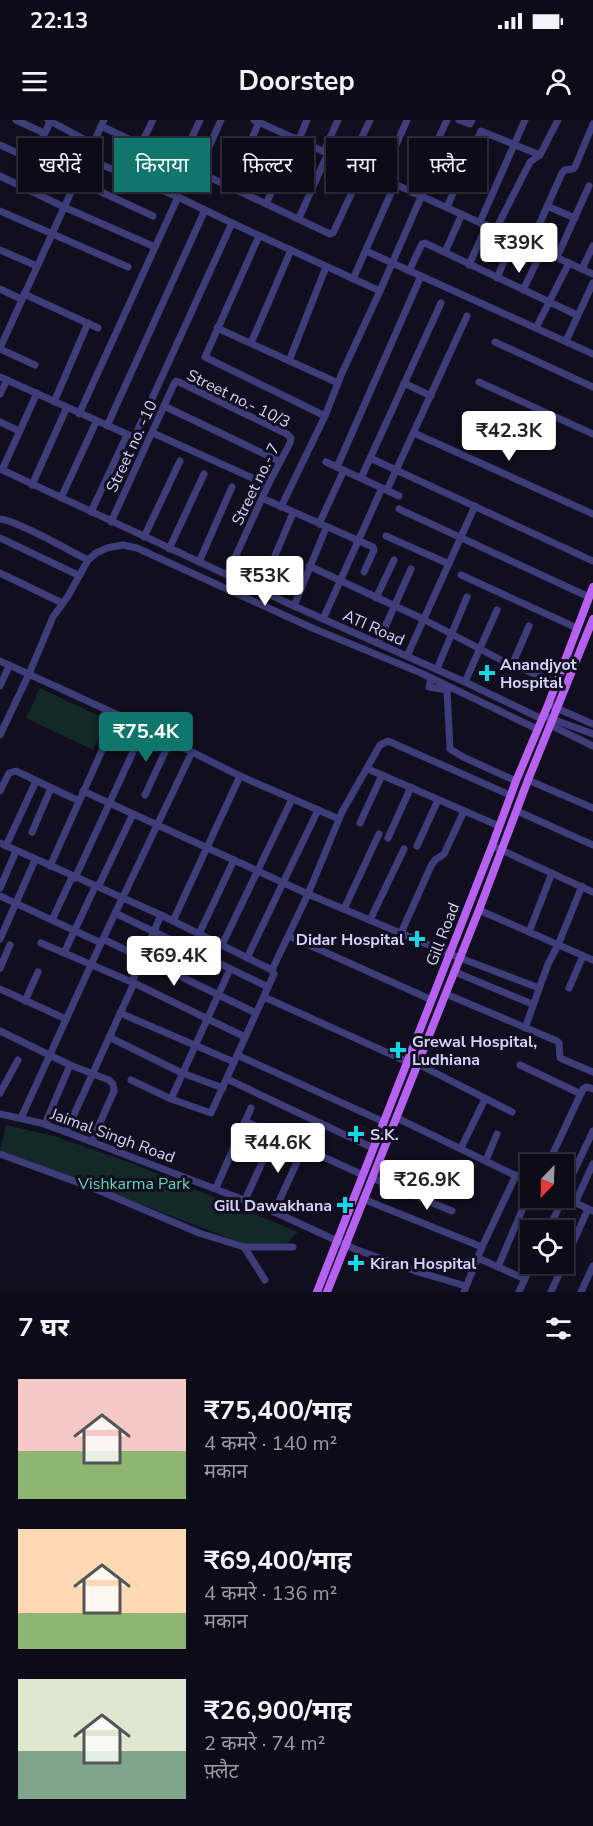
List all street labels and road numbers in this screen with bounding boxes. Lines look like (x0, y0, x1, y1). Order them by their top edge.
street label: Street no.- 10/3 (183, 364, 294, 433)
street label: Street no. -10 (101, 397, 163, 496)
street label: Street no.- 7 (227, 440, 285, 529)
street label: ATI Road (339, 605, 408, 651)
street label: Gill Road (421, 900, 465, 969)
street label: Jaimal Singh Road (46, 1103, 178, 1169)

